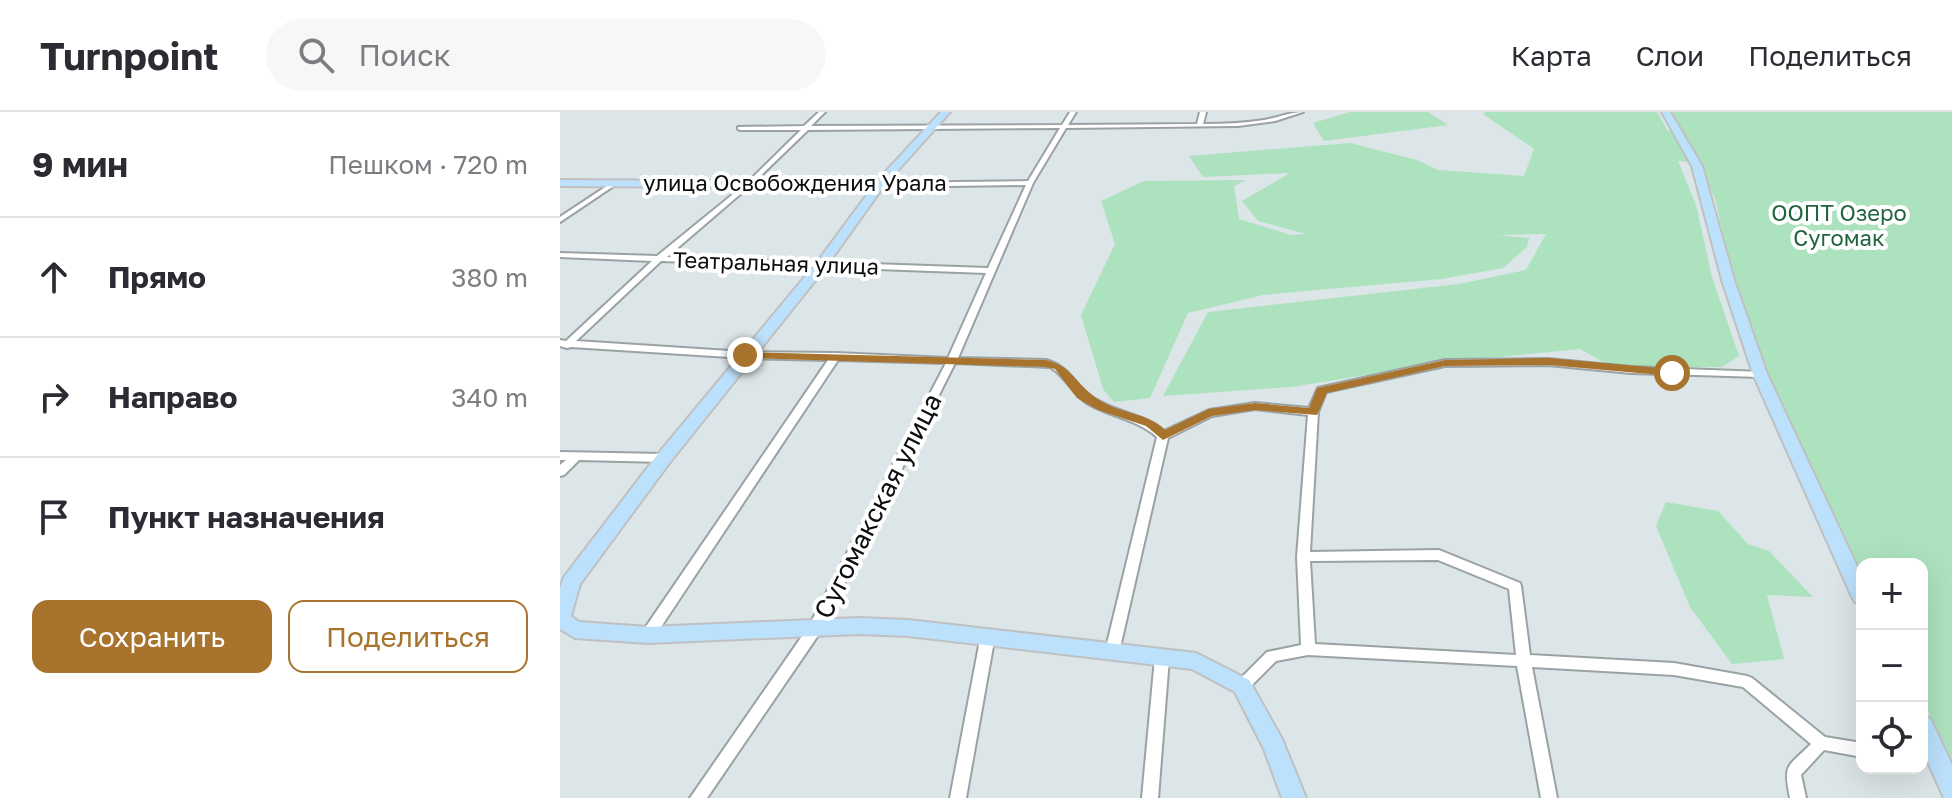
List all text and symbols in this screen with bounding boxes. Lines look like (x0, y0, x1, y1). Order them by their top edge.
search box (266, 19, 826, 91)
text: Turnpoint (40, 33, 218, 78)
icon: search (294, 33, 338, 77)
text: Поиск (358, 37, 451, 73)
text: Карта (1511, 39, 1592, 72)
text: Слои (1636, 39, 1704, 72)
text: Поделиться (1748, 39, 1912, 72)
text: 9 мин (32, 144, 128, 184)
text: Пешком · 720 m (328, 149, 528, 180)
street label: улица Освобождения Урала (643, 169, 947, 196)
park label: ООПТ Озеро Сугомак (1771, 199, 1907, 251)
street label: Театральная улица (673, 245, 880, 280)
icon: ahead (32, 255, 76, 299)
text: Прямо (108, 259, 206, 295)
text: 380 m (451, 262, 528, 293)
route end (727, 337, 763, 373)
route start (1654, 355, 1690, 391)
icon: right (32, 375, 76, 419)
text: Направо (108, 379, 237, 415)
text: 340 m (451, 382, 528, 413)
street label: Сугомакская улица (807, 388, 948, 623)
icon: arrive (32, 495, 76, 539)
text: Пункт назначения (108, 499, 385, 535)
map controls (1856, 558, 1928, 774)
button: + (1856, 558, 1928, 630)
button: Сохранить (32, 600, 272, 673)
button: Поделиться (288, 600, 528, 673)
button: − (1856, 630, 1928, 702)
button: locate (1856, 702, 1928, 774)

